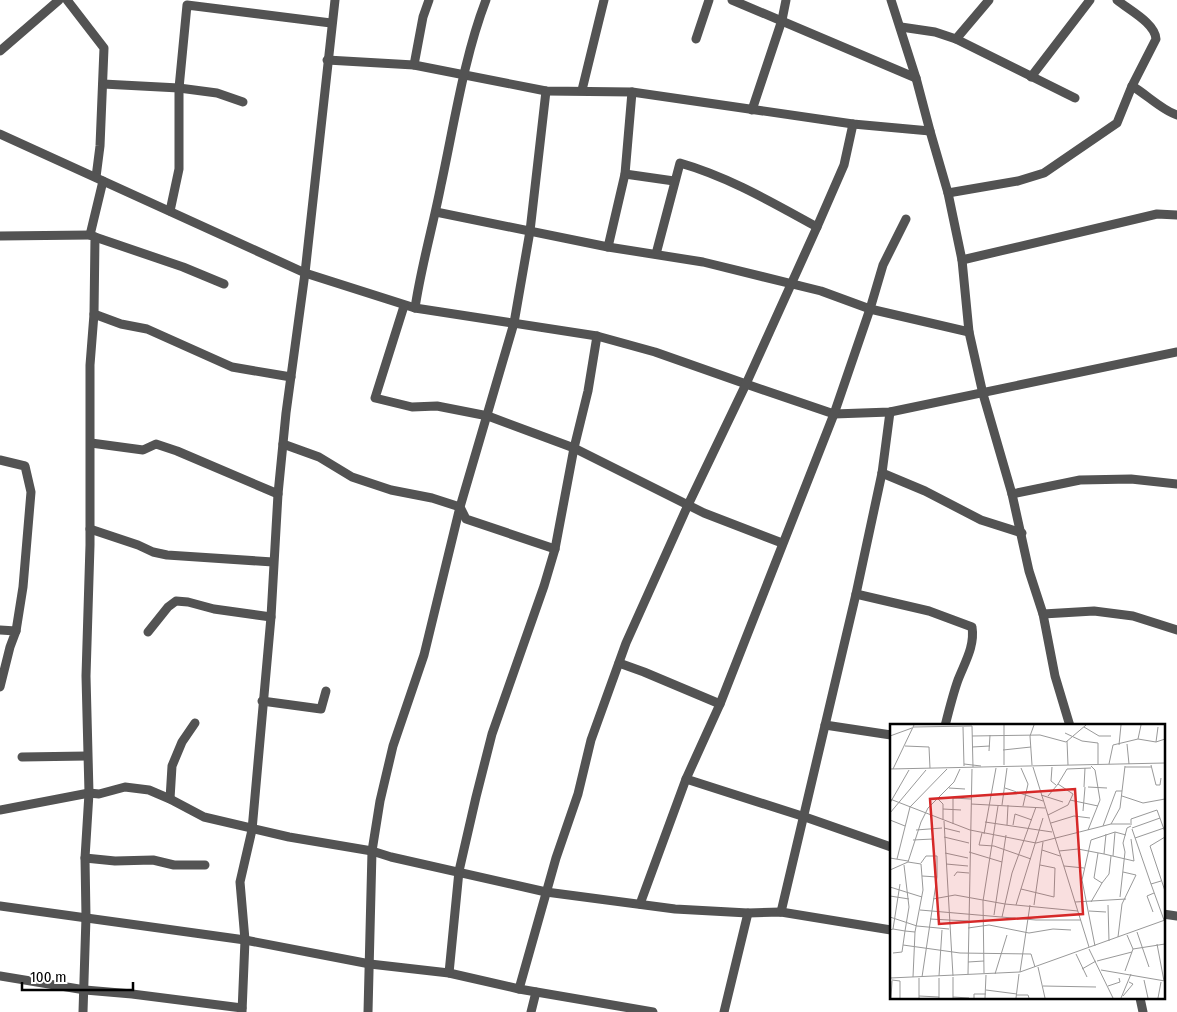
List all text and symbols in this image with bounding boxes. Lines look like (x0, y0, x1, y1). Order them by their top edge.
inset map (890, 724, 1164, 1000)
scale bar (22, 960, 134, 992)
text: 100 m (30, 968, 67, 986)

